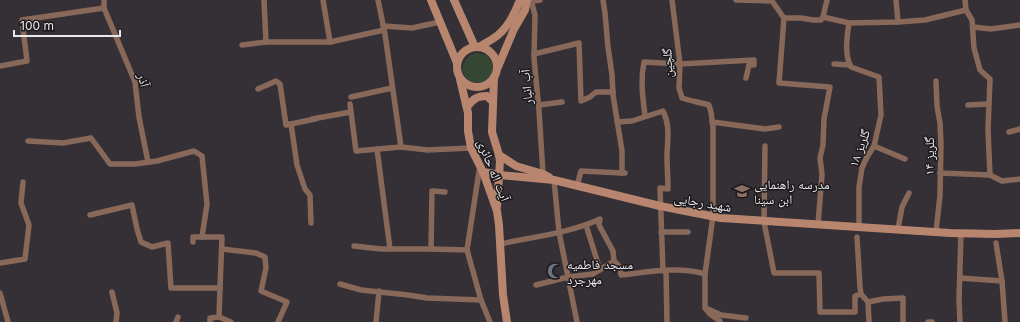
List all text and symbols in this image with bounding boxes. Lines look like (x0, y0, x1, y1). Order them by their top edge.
scale bar (14, 12, 120, 38)
text: 100 m (20, 18, 54, 33)
street label: گلچین (658, 47, 677, 78)
street label: آب انبار (516, 68, 537, 106)
street label: آذر (133, 71, 154, 89)
street label: گلریز ۱۸ (845, 126, 874, 169)
street label: گلریز ۱۴ (921, 136, 938, 175)
street label: آیت اله حائری (473, 137, 514, 204)
place label: مدرسه راهنمایی ابن سینا (754, 176, 830, 208)
school or university icon: مدرسه راهنمایی ابن سینا (733, 182, 751, 200)
street label: شهید رجایی (673, 189, 733, 216)
place label: مسجد فاطمیه مهرجرد (567, 256, 633, 288)
mosque icon: مسجد فاطمیه مهرجرد (546, 262, 564, 280)

